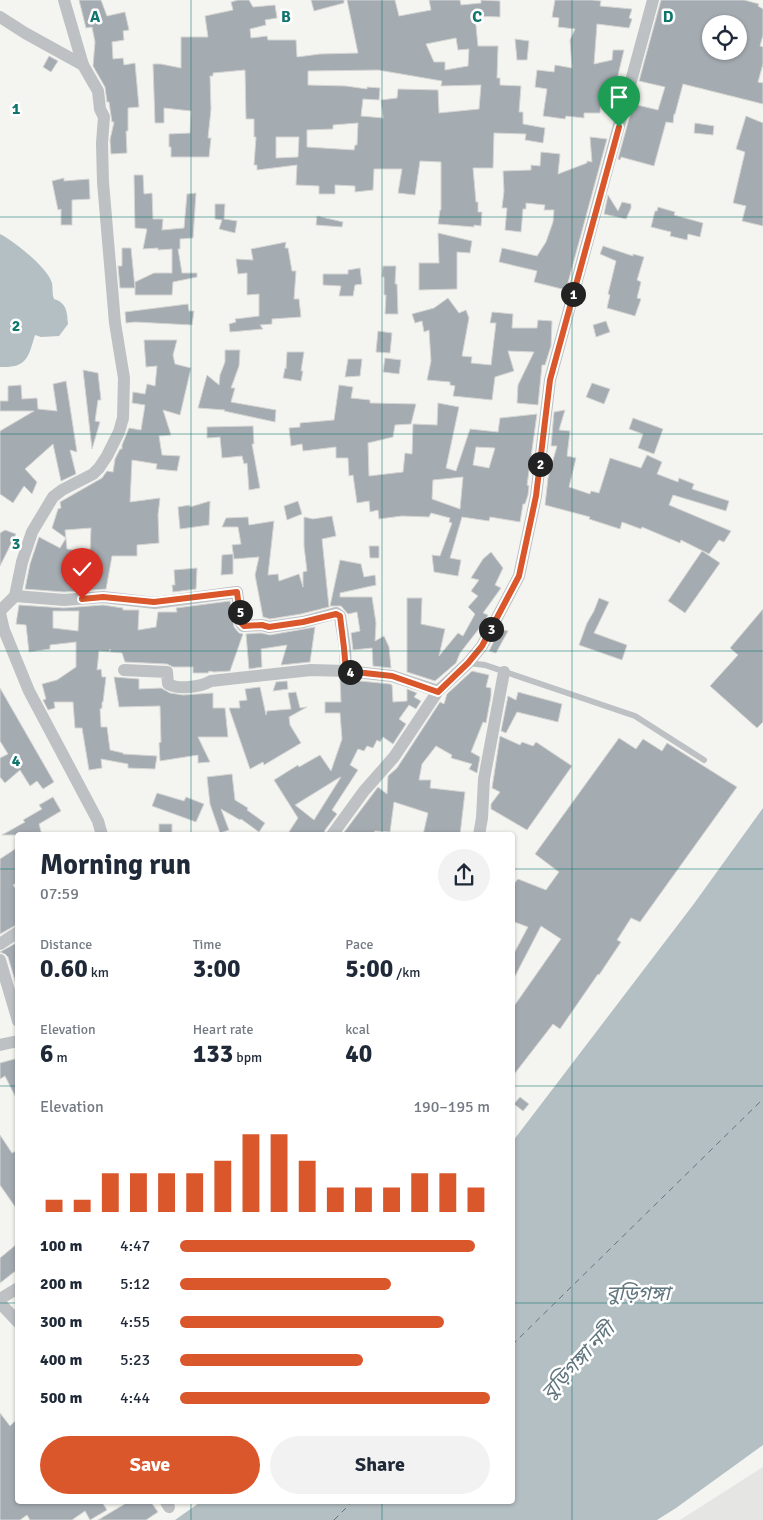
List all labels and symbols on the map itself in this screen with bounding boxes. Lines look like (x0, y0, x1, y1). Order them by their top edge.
text: A (90, 7, 101, 27)
text: B (281, 7, 291, 27)
text: C (472, 7, 482, 27)
text: D (663, 7, 674, 27)
pin (598, 76, 640, 127)
text: 1 (12, 99, 21, 119)
pin: 1 (560, 282, 586, 306)
text: 2 (12, 316, 20, 336)
pin: 2 (528, 452, 552, 476)
text: 3 (12, 534, 20, 554)
pin (61, 548, 103, 599)
pin: 5 (228, 600, 252, 624)
pin: 3 (478, 616, 504, 642)
pin: 4 (338, 660, 362, 684)
text: 4 (12, 751, 21, 771)
water label: বুড়িগঙ্গা (606, 1281, 673, 1306)
water label: বুড়িগঙ্গা নদী (536, 1315, 622, 1405)

